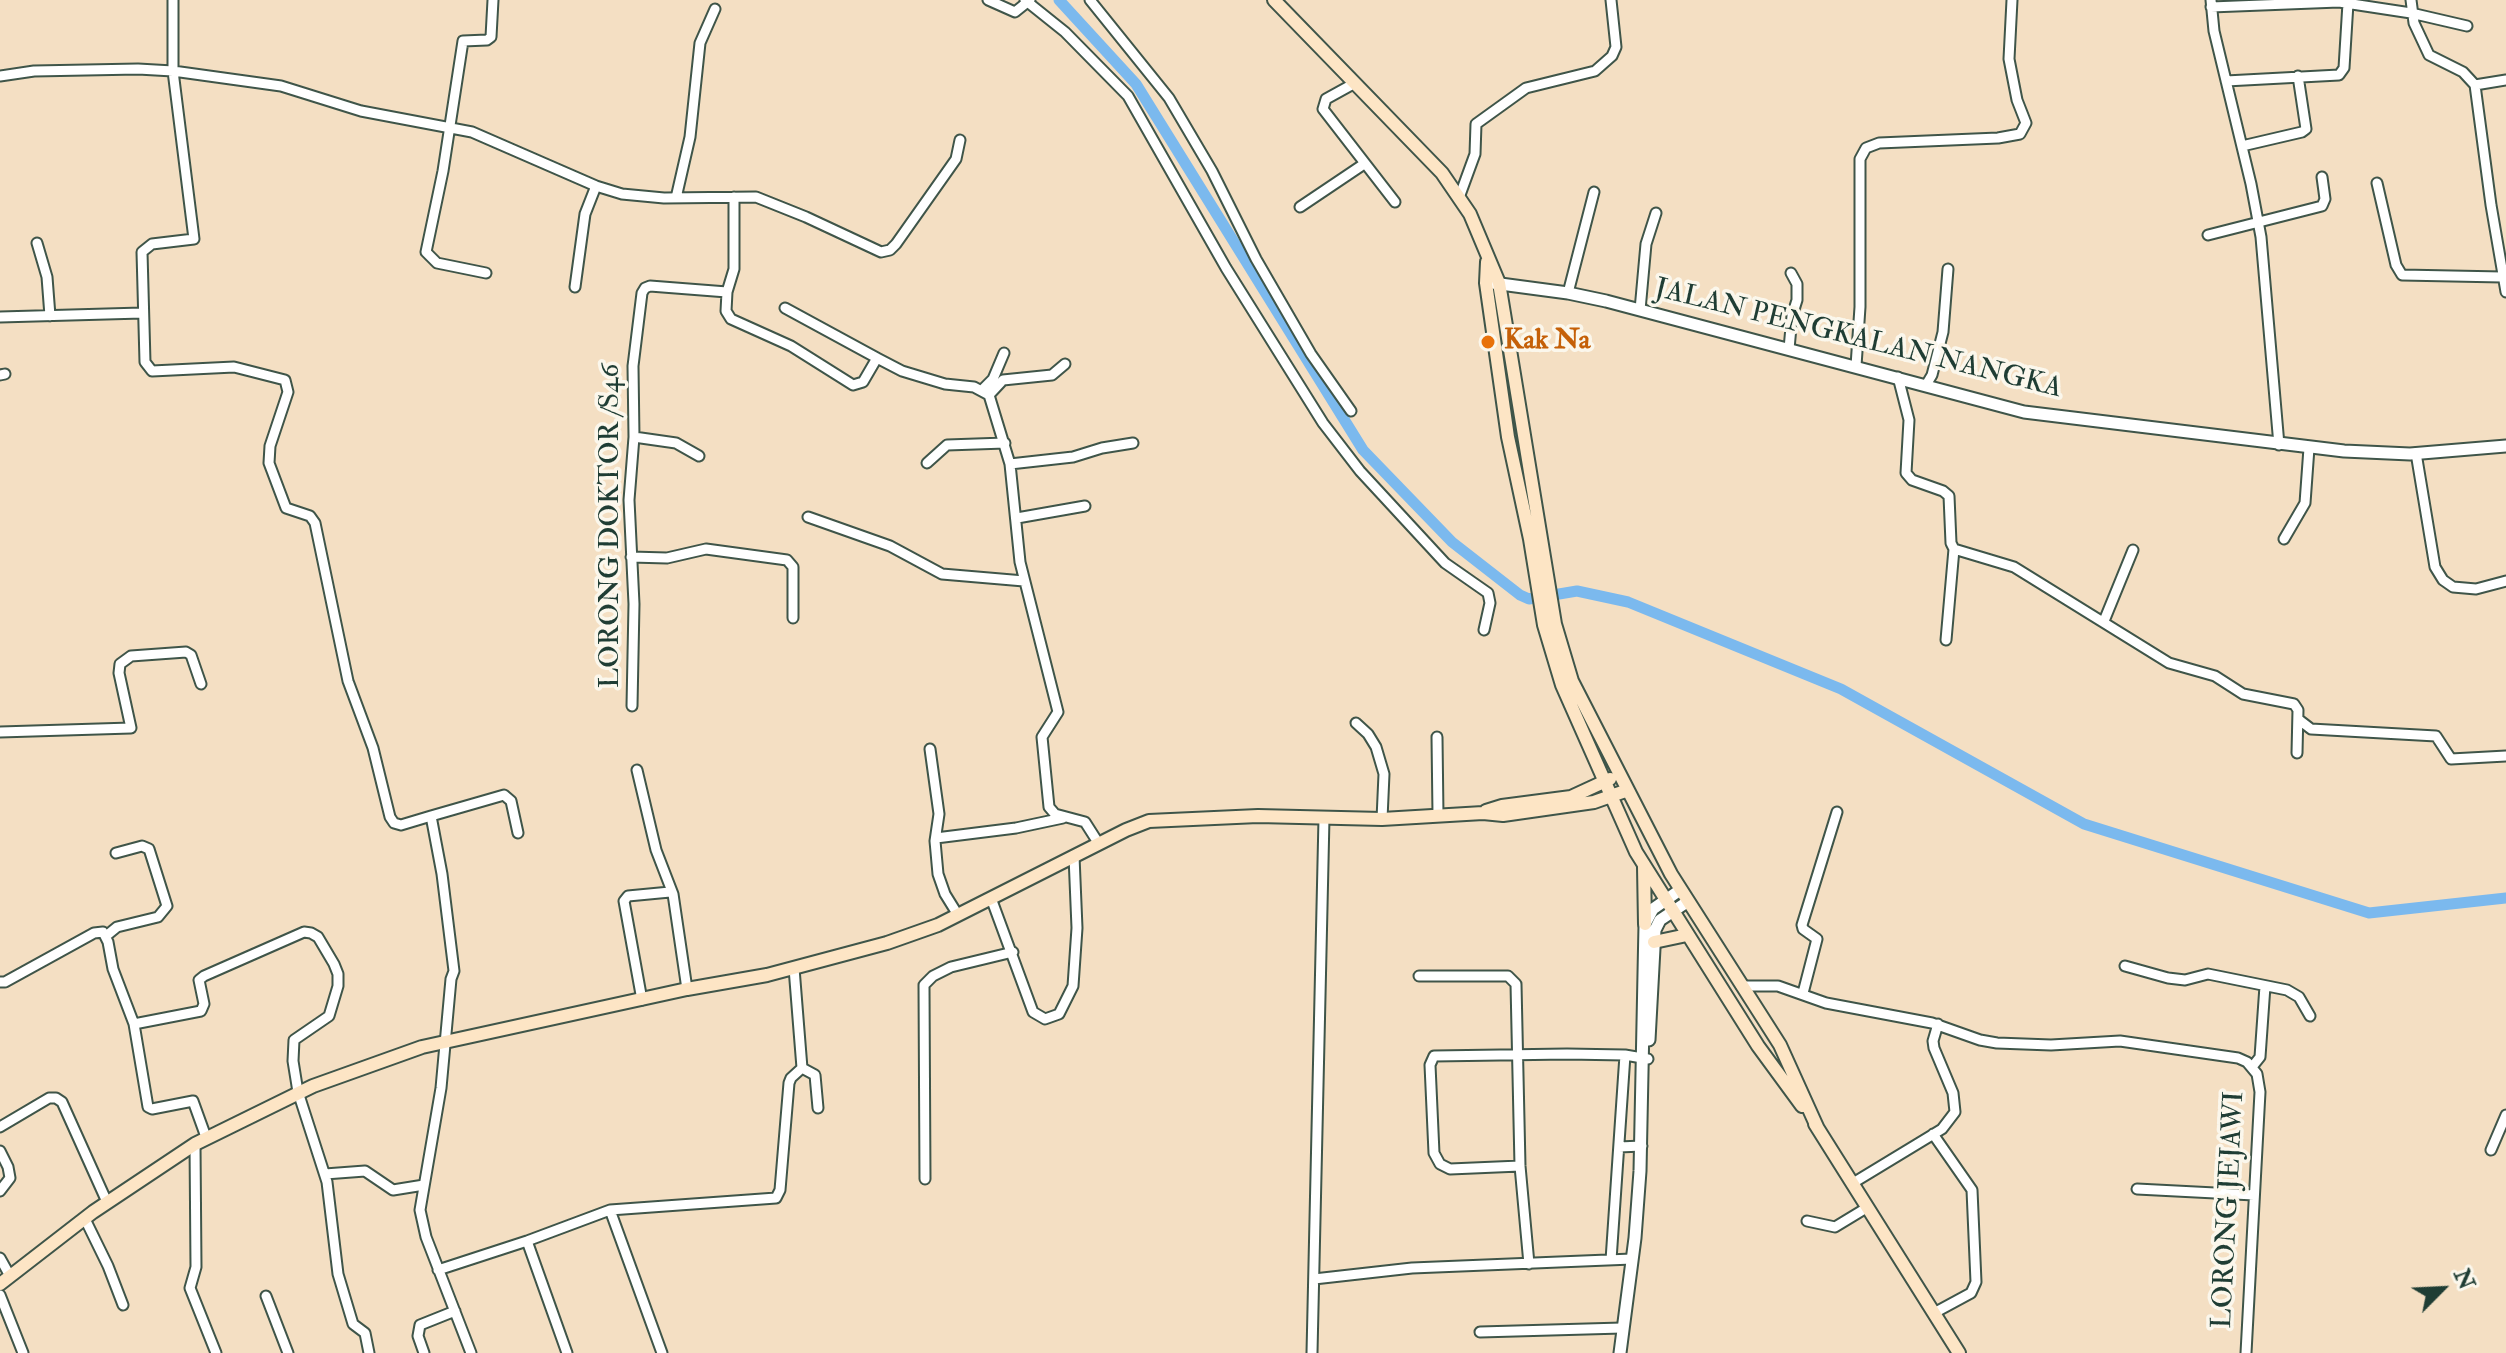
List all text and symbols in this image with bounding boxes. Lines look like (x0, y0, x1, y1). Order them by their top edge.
street label: JALAN PENGKALAN NANGKA (1651, 273, 2065, 407)
place label: Kak Na (1504, 325, 1590, 359)
marker: Kak Na (1479, 333, 1497, 351)
street label: LORONG DOKTOR /S46 (595, 364, 629, 688)
street label: LORONG JEJAWI (2207, 1091, 2253, 1329)
north arrow (2402, 1249, 2482, 1329)
text: N (2447, 1265, 2481, 1294)

